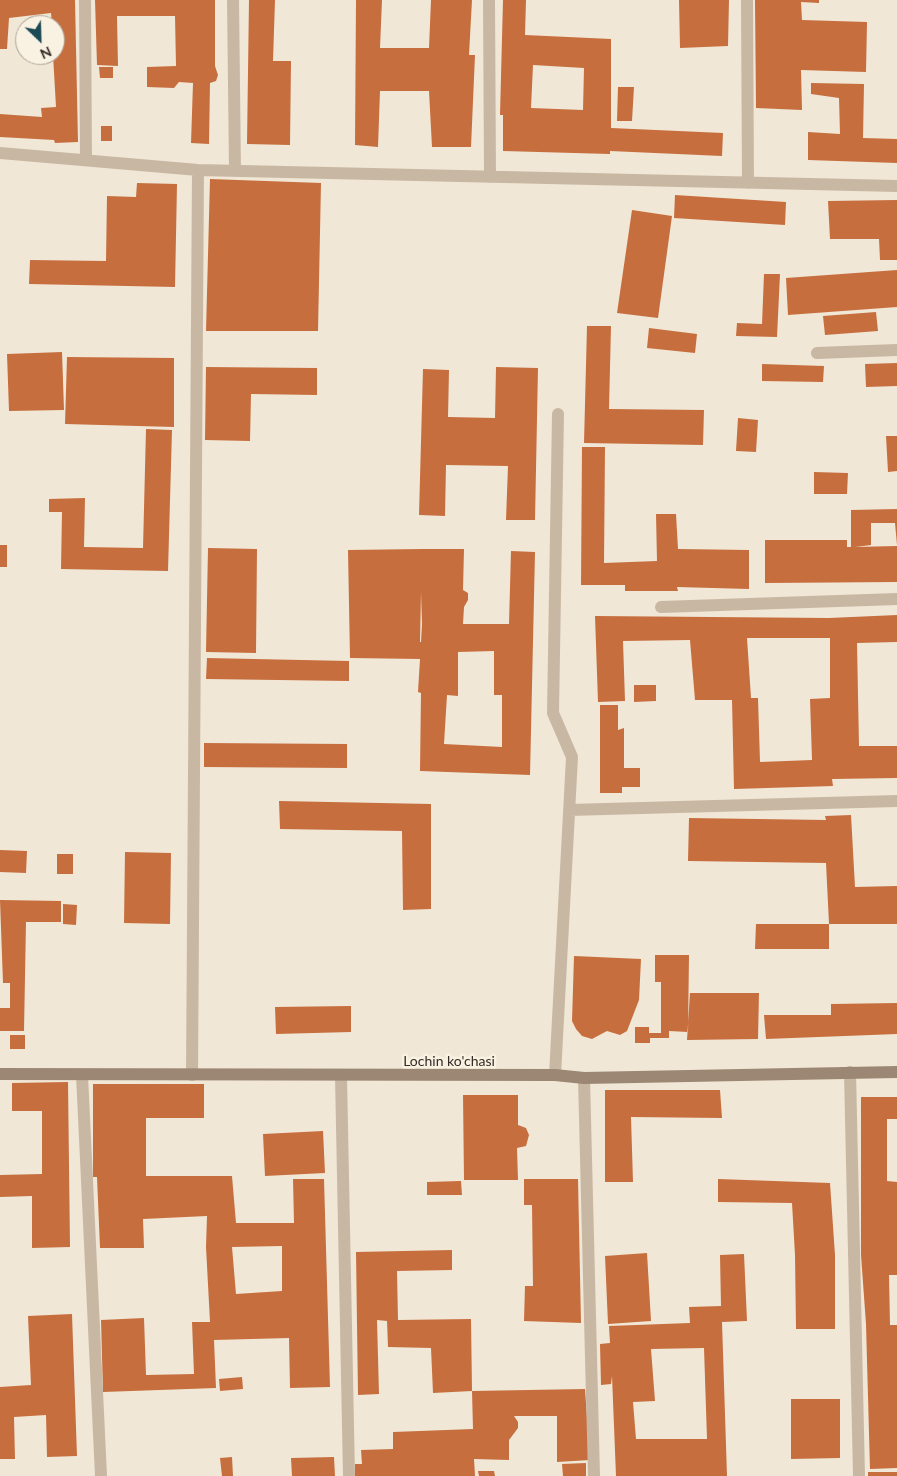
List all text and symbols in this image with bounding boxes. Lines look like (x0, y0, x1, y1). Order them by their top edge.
north arrow (15, 15, 65, 65)
text: N (38, 43, 54, 63)
street label: Lochin ko'chasi (403, 1053, 495, 1069)

